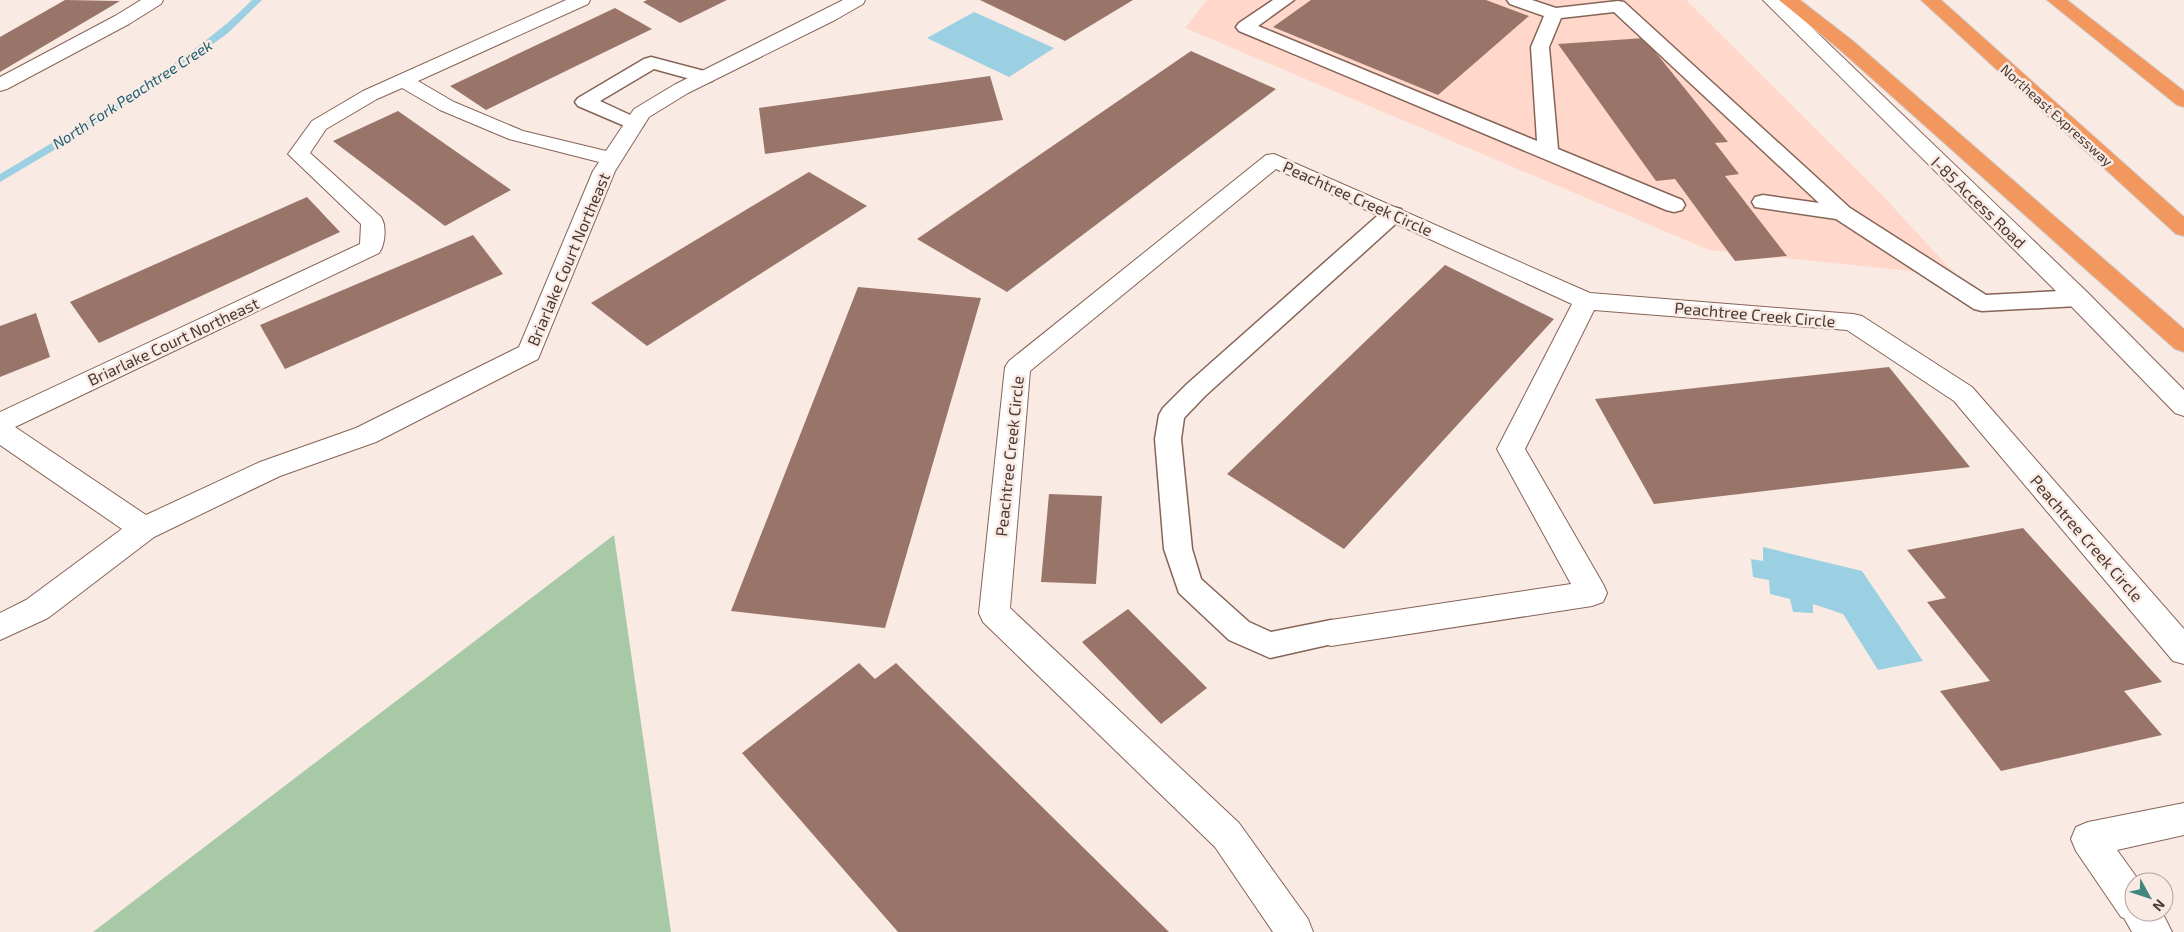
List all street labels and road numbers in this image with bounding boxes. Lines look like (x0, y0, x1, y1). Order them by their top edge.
street label: Northeast Expressway (1998, 60, 2117, 170)
street label: I-85 Access Road (1928, 152, 2030, 252)
street label: Peachtree Creek Circle (1280, 156, 1436, 240)
street label: Briarlake Court Northeast (523, 170, 613, 348)
street label: Briarlake Court Northeast (85, 293, 261, 389)
street label: Peachtree Creek Circle (1674, 298, 1836, 330)
street label: Peachtree Creek Circle (991, 375, 1027, 537)
street label: Peachtree Creek Circle (2027, 471, 2147, 605)

